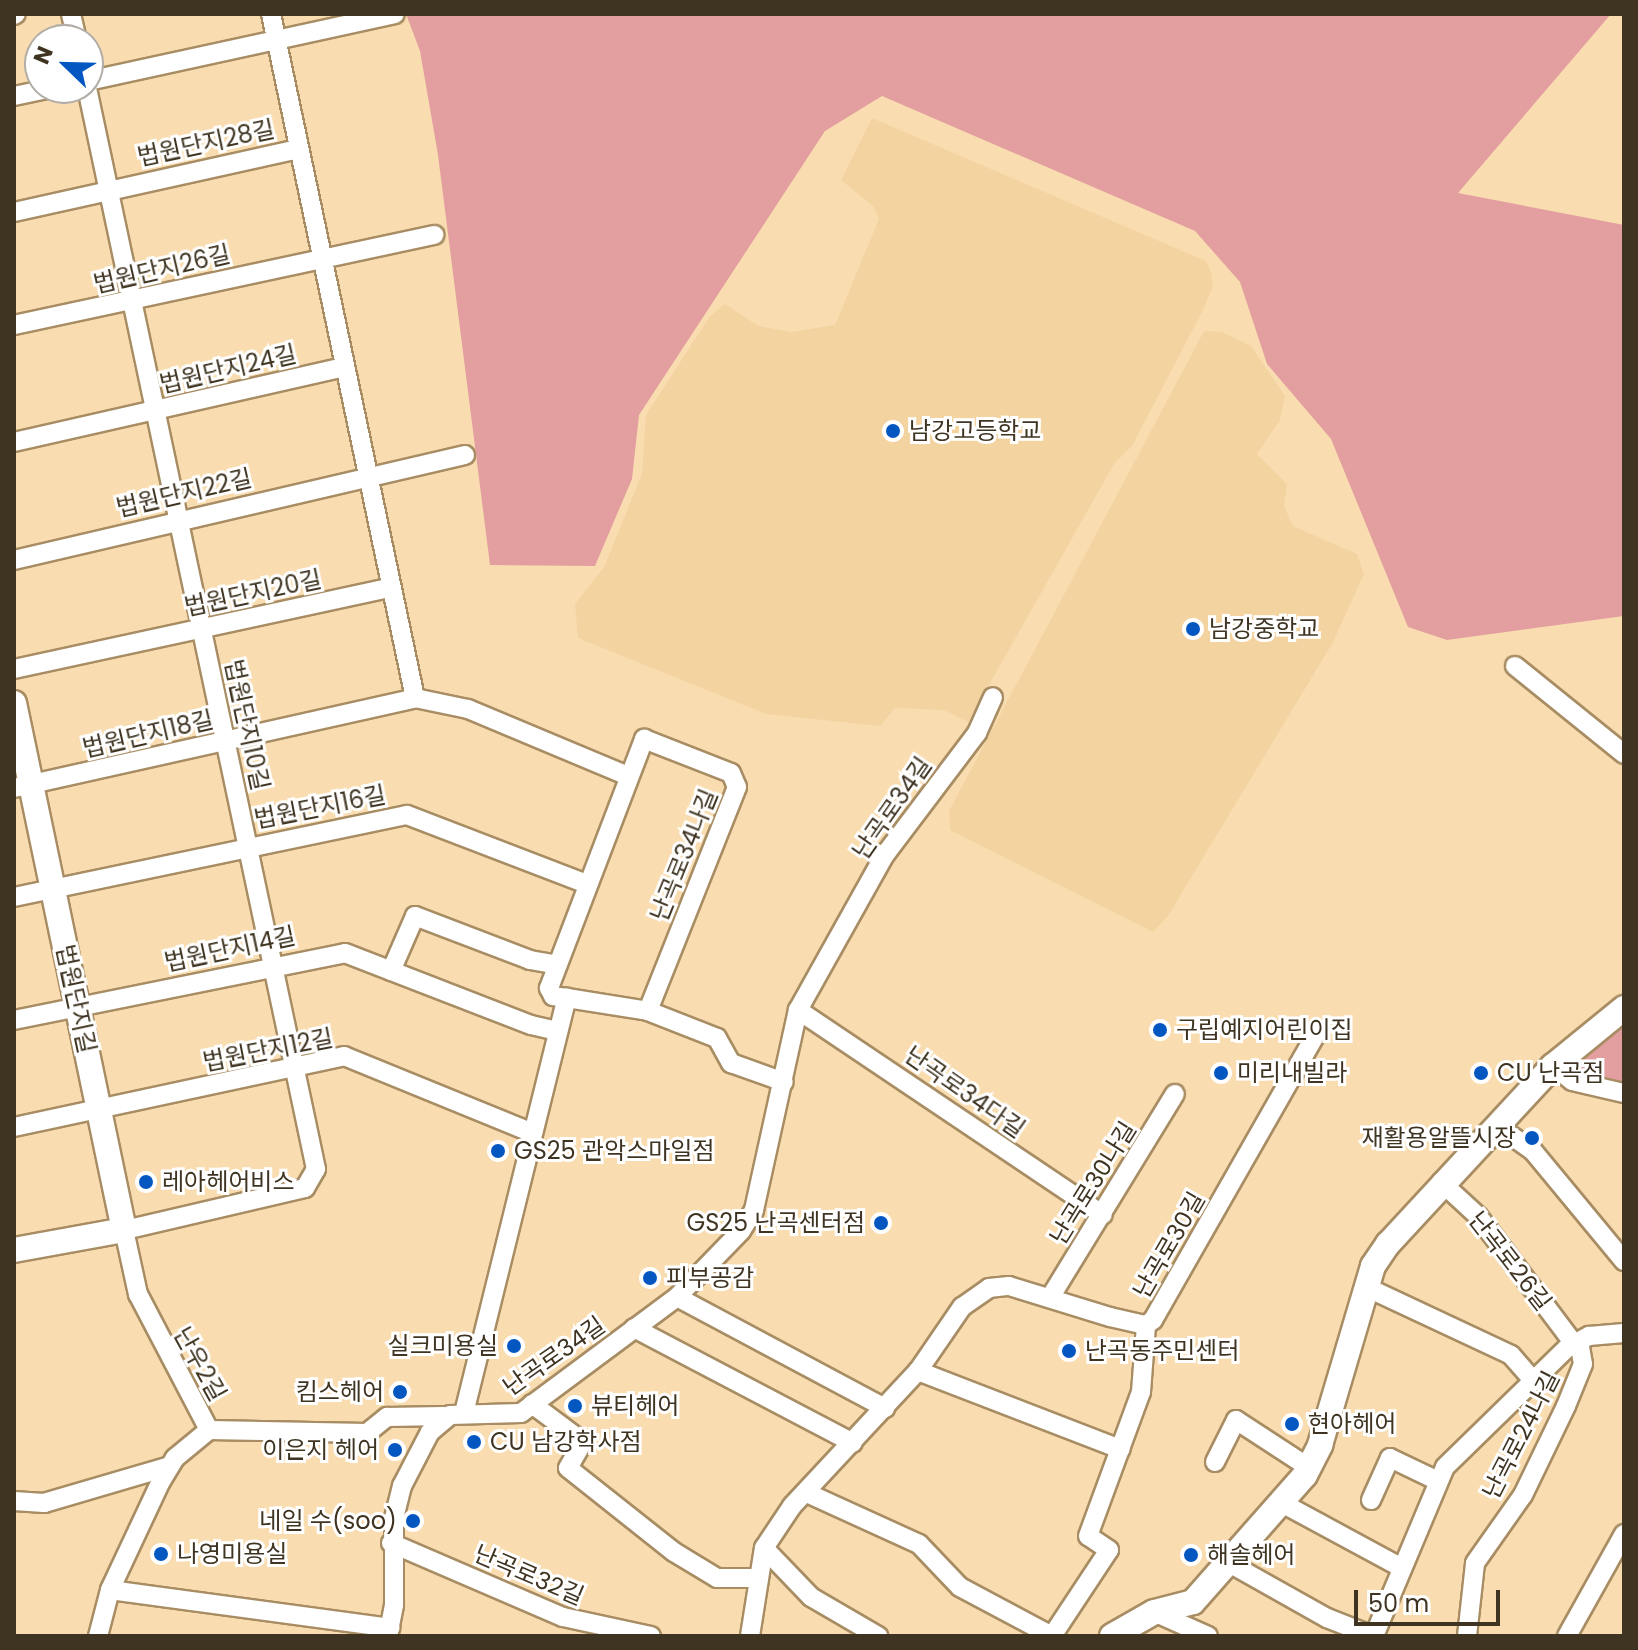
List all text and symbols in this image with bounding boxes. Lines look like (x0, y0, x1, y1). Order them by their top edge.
north arrow (24, 24, 104, 104)
text: N (26, 42, 61, 69)
street label: 법원단지28길 (135, 114, 277, 172)
street label: 법원단지26길 (91, 239, 233, 299)
street label: 법원단지24길 (157, 339, 299, 399)
place label: 남강고등학교 (909, 417, 1041, 445)
marker: 남강고등학교 (884, 422, 902, 440)
street label: 법원단지22길 (114, 463, 254, 523)
street label: 법원단지20길 (182, 564, 324, 622)
place label: 남강중학교 (1209, 615, 1319, 643)
marker: 남강중학교 (1184, 620, 1202, 638)
street label: 법원단지10길 (219, 657, 275, 793)
street label: 법원단지18길 (80, 705, 216, 763)
street label: 난곡로34길 (846, 752, 938, 864)
street label: 법원단지16길 (252, 780, 388, 834)
street label: 난곡로34나길 (644, 785, 724, 925)
street label: 법원단지14길 (162, 921, 298, 977)
street label: 법원단지길 (50, 942, 102, 1056)
place label: 구립예지어린이집 (1176, 1016, 1353, 1044)
marker: 구립예지어린이집 (1151, 1021, 1169, 1039)
street label: 법원단지12길 (201, 1023, 335, 1077)
street label: 난곡로34다길 (900, 1040, 1030, 1144)
place label: 미리내빌라 (1237, 1059, 1347, 1087)
place label: CU 난곡점 (1497, 1059, 1604, 1087)
marker: 미리내빌라 (1212, 1064, 1230, 1082)
marker: CU 난곡점 (1472, 1064, 1490, 1082)
street label: 난곡로30나길 (1044, 1116, 1142, 1250)
place label: 재활용알뜰시장 (1361, 1124, 1516, 1152)
marker: 재활용알뜰시장 (1523, 1129, 1541, 1147)
place label: GS25 관악스마일점 (514, 1137, 715, 1165)
marker: GS25 관악스마일점 (489, 1142, 507, 1160)
place label: 레아헤어비스 (162, 1168, 294, 1196)
marker: 레아헤어비스 (137, 1173, 155, 1191)
street label: 난곡로30길 (1127, 1187, 1211, 1303)
street label: 난곡로26길 (1463, 1206, 1557, 1316)
place label: GS25 난곡센터점 (687, 1209, 865, 1237)
marker: GS25 난곡센터점 (872, 1214, 890, 1232)
place label: 피부공감 (666, 1264, 754, 1292)
marker: 피부공감 (641, 1269, 659, 1287)
street label: 난곡로34길 (498, 1310, 610, 1402)
street label: 난우2길 (168, 1322, 232, 1406)
place label: 실크미용실 (388, 1332, 498, 1360)
marker: 실크미용실 (505, 1337, 523, 1355)
place label: 난곡동주민센터 (1085, 1337, 1240, 1365)
marker: 난곡동주민센터 (1060, 1342, 1078, 1360)
street label: 난곡로24나길 (1477, 1366, 1565, 1504)
place label: 킴스헤어 (296, 1378, 384, 1406)
marker: 킴스헤어 (391, 1383, 409, 1401)
place label: 뷰티헤어 (591, 1392, 679, 1420)
marker: 뷰티헤어 (566, 1397, 584, 1415)
place label: 현아헤어 (1308, 1410, 1396, 1438)
marker: 현아헤어 (1283, 1415, 1301, 1433)
place label: CU 남강학사점 (490, 1428, 642, 1456)
marker: CU 남강학사점 (465, 1433, 483, 1451)
place label: 이은지 헤어 (262, 1436, 379, 1464)
marker: 이은지 헤어 (386, 1441, 404, 1459)
place label: 네일 수(soo) (259, 1507, 397, 1535)
marker: 네일 수(soo) (404, 1512, 422, 1530)
street label: 난곡로32길 (470, 1539, 588, 1611)
place label: 나영미용실 (177, 1540, 287, 1568)
place label: 해솔헤어 (1207, 1541, 1295, 1569)
marker: 나영미용실 (152, 1545, 170, 1563)
marker: 해솔헤어 (1182, 1546, 1200, 1564)
scale bar (1358, 1574, 1504, 1624)
text: 50 m (1368, 1587, 1429, 1620)

